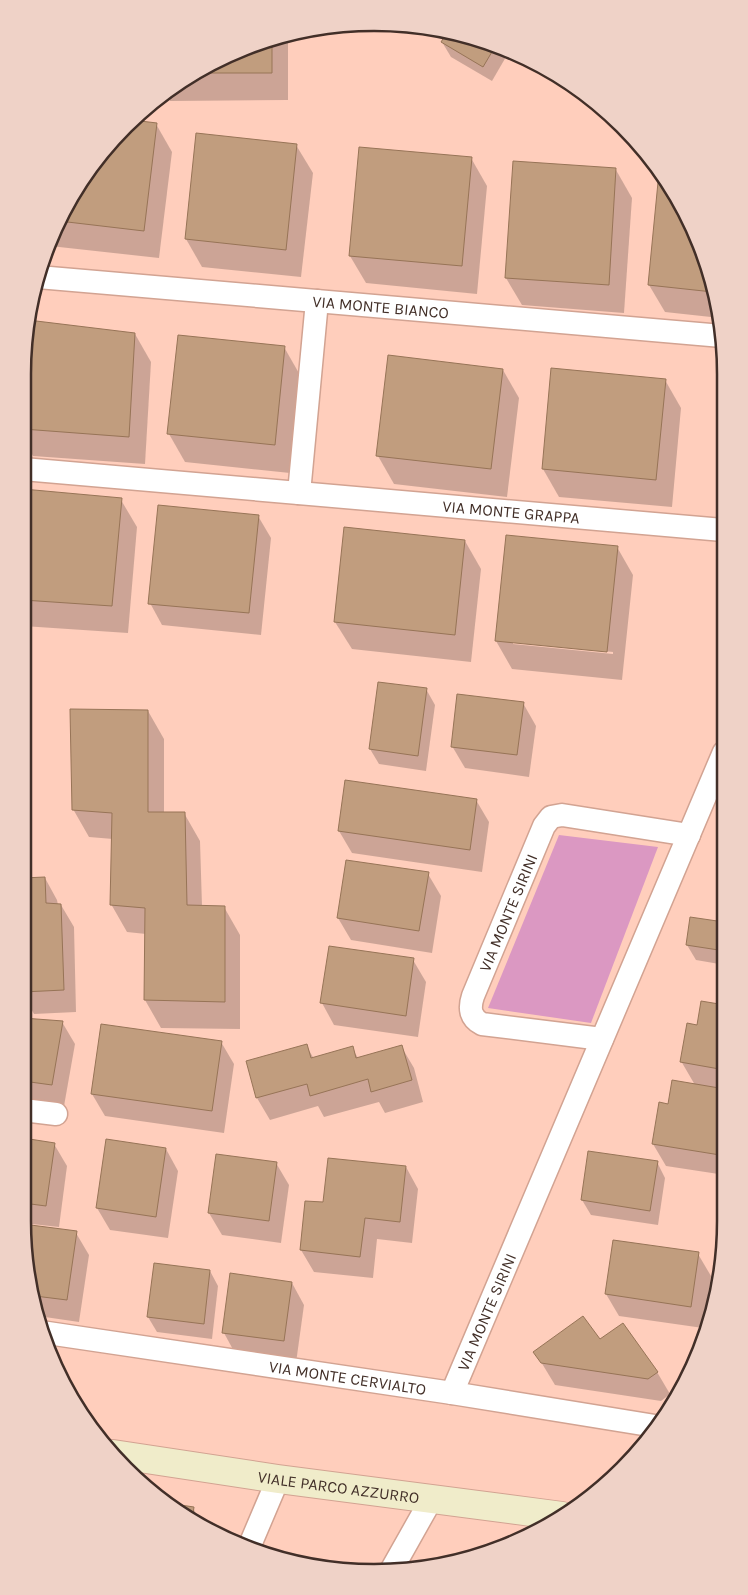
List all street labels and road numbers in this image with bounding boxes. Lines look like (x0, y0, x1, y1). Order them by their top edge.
street label: VIA MONTE BIANCO (312, 292, 450, 322)
street label: VIA MONTE GRAPPA (442, 497, 581, 527)
street label: VIA MONTE SIRINI (475, 851, 541, 975)
street label: VIA MONTE SIRINI (453, 1250, 520, 1374)
street label: VIA MONTE CERVIALTO (268, 1357, 427, 1399)
street label: VIALE PARCO AZZURRO (256, 1467, 420, 1507)

